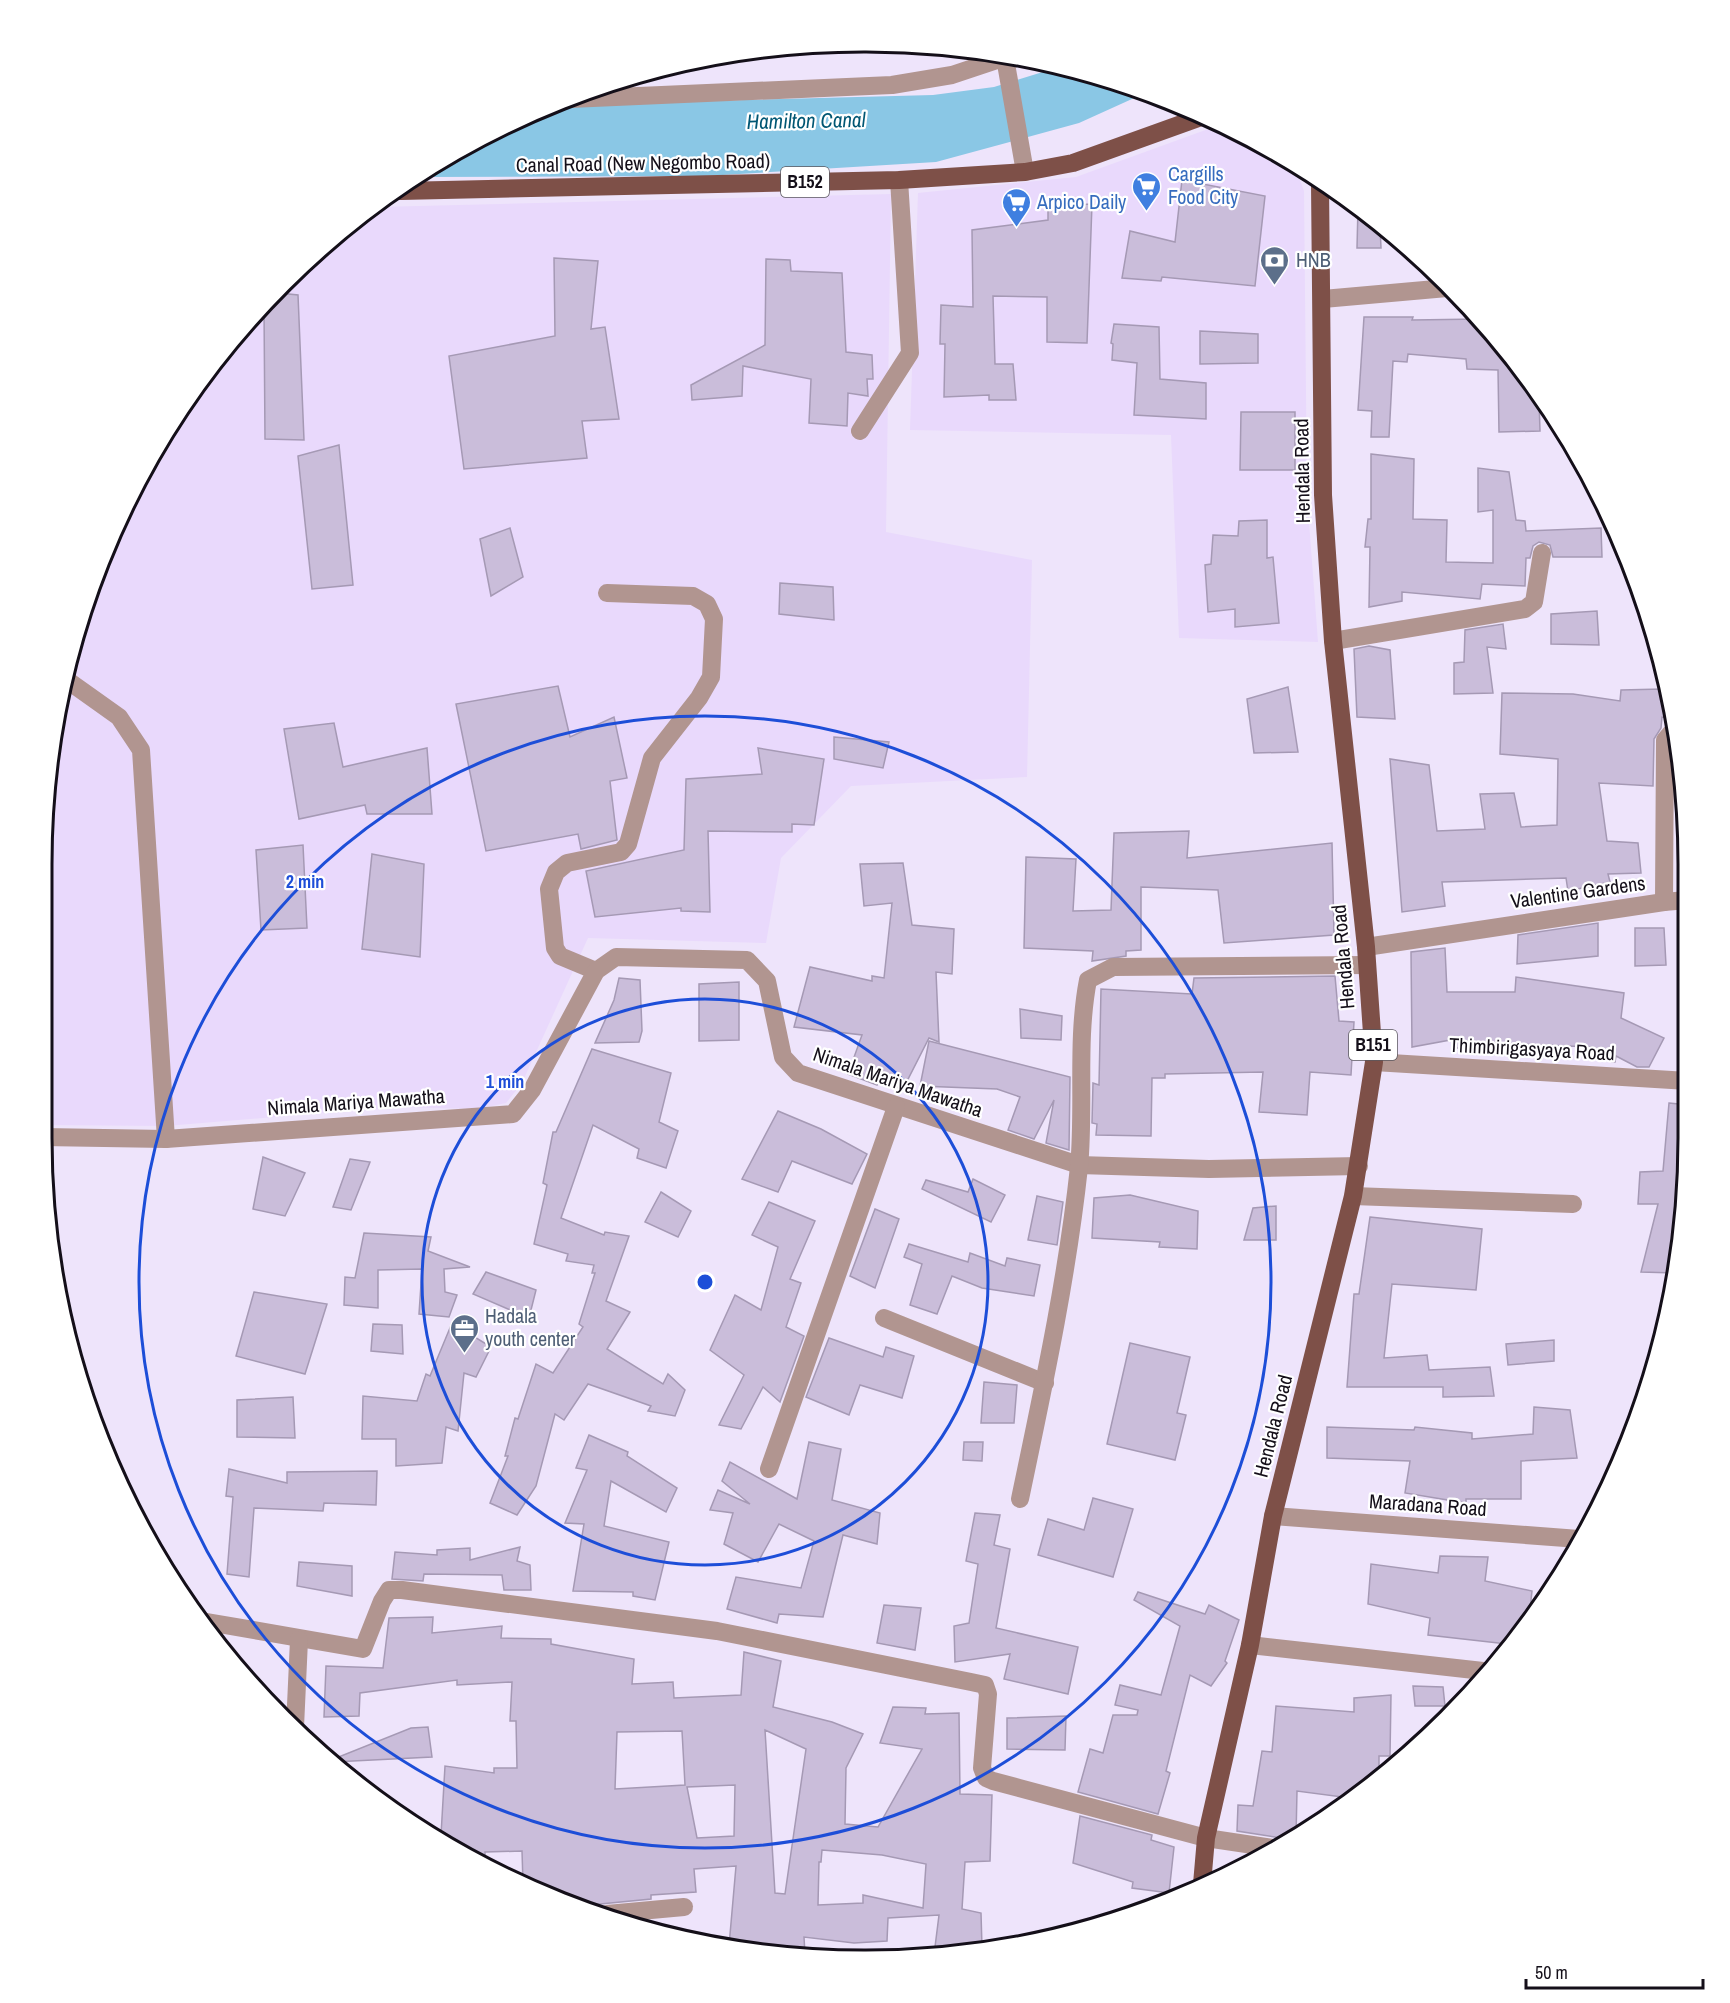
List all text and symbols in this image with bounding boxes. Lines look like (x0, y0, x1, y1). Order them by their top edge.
water label: Hamilton Canal (746, 105, 867, 136)
street label: Canal Road (New Negombo Road) (516, 147, 770, 178)
place label: Cargills Food City (1168, 160, 1239, 210)
road number: B152 (781, 167, 829, 197)
supermarket icon: Cargills Food City (1131, 170, 1163, 212)
supermarket icon: Arpico Daily (1000, 186, 1032, 228)
place label: Arpico Daily (1036, 188, 1127, 215)
bank icon: HNB (1259, 244, 1291, 286)
place label: HNB (1296, 246, 1331, 273)
street label: Hendala Road (1287, 418, 1316, 524)
text: 2 min (286, 869, 324, 894)
street label: Valentine Gardens (1509, 869, 1647, 914)
street label: Hendala Road (1324, 904, 1361, 1010)
road number: B151 (1349, 1030, 1397, 1060)
street label: Thimbirigasyaya Road (1448, 1031, 1616, 1066)
street label: Nimala Mariya Mawatha (810, 1040, 987, 1123)
text: 1 min (486, 1069, 524, 1094)
street label: Nimala Mariya Mawatha (266, 1082, 446, 1121)
centre of rings (695, 1272, 715, 1292)
place label: Hadala youth center (485, 1302, 576, 1352)
office icon: Hadala youth center (448, 1312, 480, 1354)
street label: Hendala Road (1247, 1372, 1298, 1480)
street label: Maradana Road (1368, 1487, 1488, 1522)
scale bar (1526, 1952, 1703, 1990)
text: 50 m (1535, 1960, 1568, 1985)

